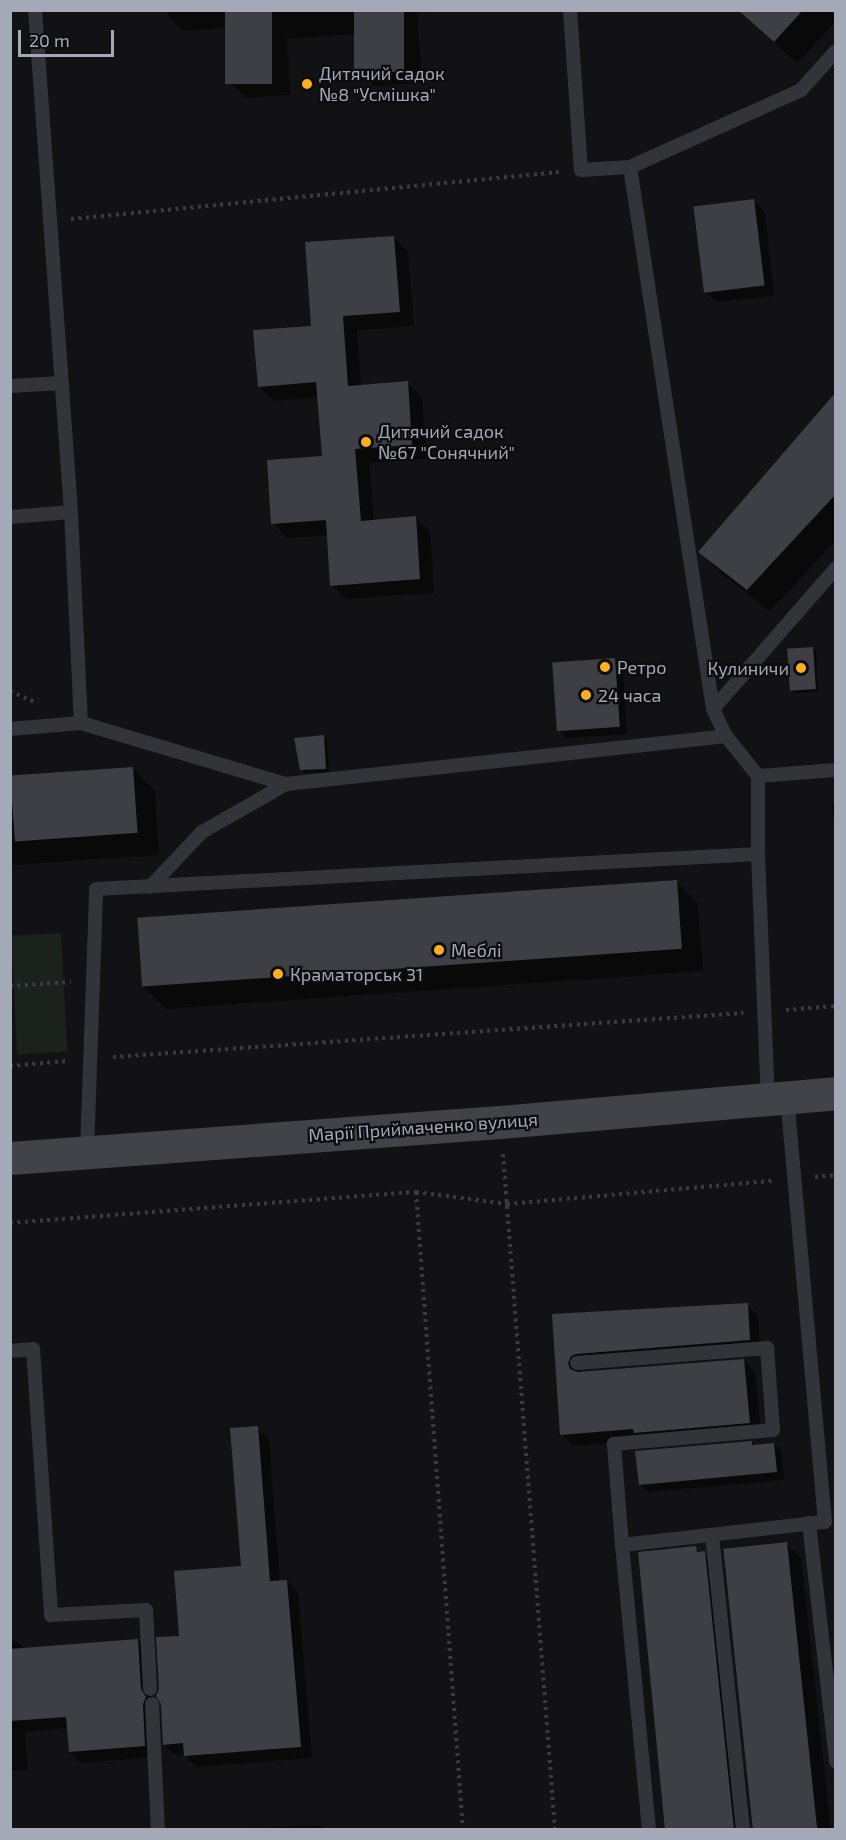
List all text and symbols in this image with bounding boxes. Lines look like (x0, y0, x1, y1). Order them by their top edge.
scale bar (21, 18, 117, 56)
text: 20 m (29, 29, 70, 51)
place label: Дитячий садок №8 "Усмішка" (319, 63, 445, 106)
marker: Дитячий садок №8 "Усмішка" (300, 77, 314, 91)
place label: Дитячий садок №67 "Сонячний" (378, 421, 515, 464)
marker: Дитячий садок №67 "Сонячний" (359, 435, 373, 449)
place label: Ретро (617, 656, 666, 678)
place label: Кулиничи (708, 657, 789, 679)
marker: Ретро (598, 660, 612, 674)
marker: Кулиничи (794, 661, 808, 675)
place label: 24 часа (598, 684, 662, 706)
marker: 24 часа (579, 688, 593, 702)
place label: Меблі (451, 939, 501, 961)
marker: Меблі (432, 943, 446, 957)
place label: Краматорськ 31 (290, 963, 423, 985)
marker: Краматорськ 31 (271, 967, 285, 981)
street label: Марії Приймаченко вулиця (308, 1108, 538, 1146)

